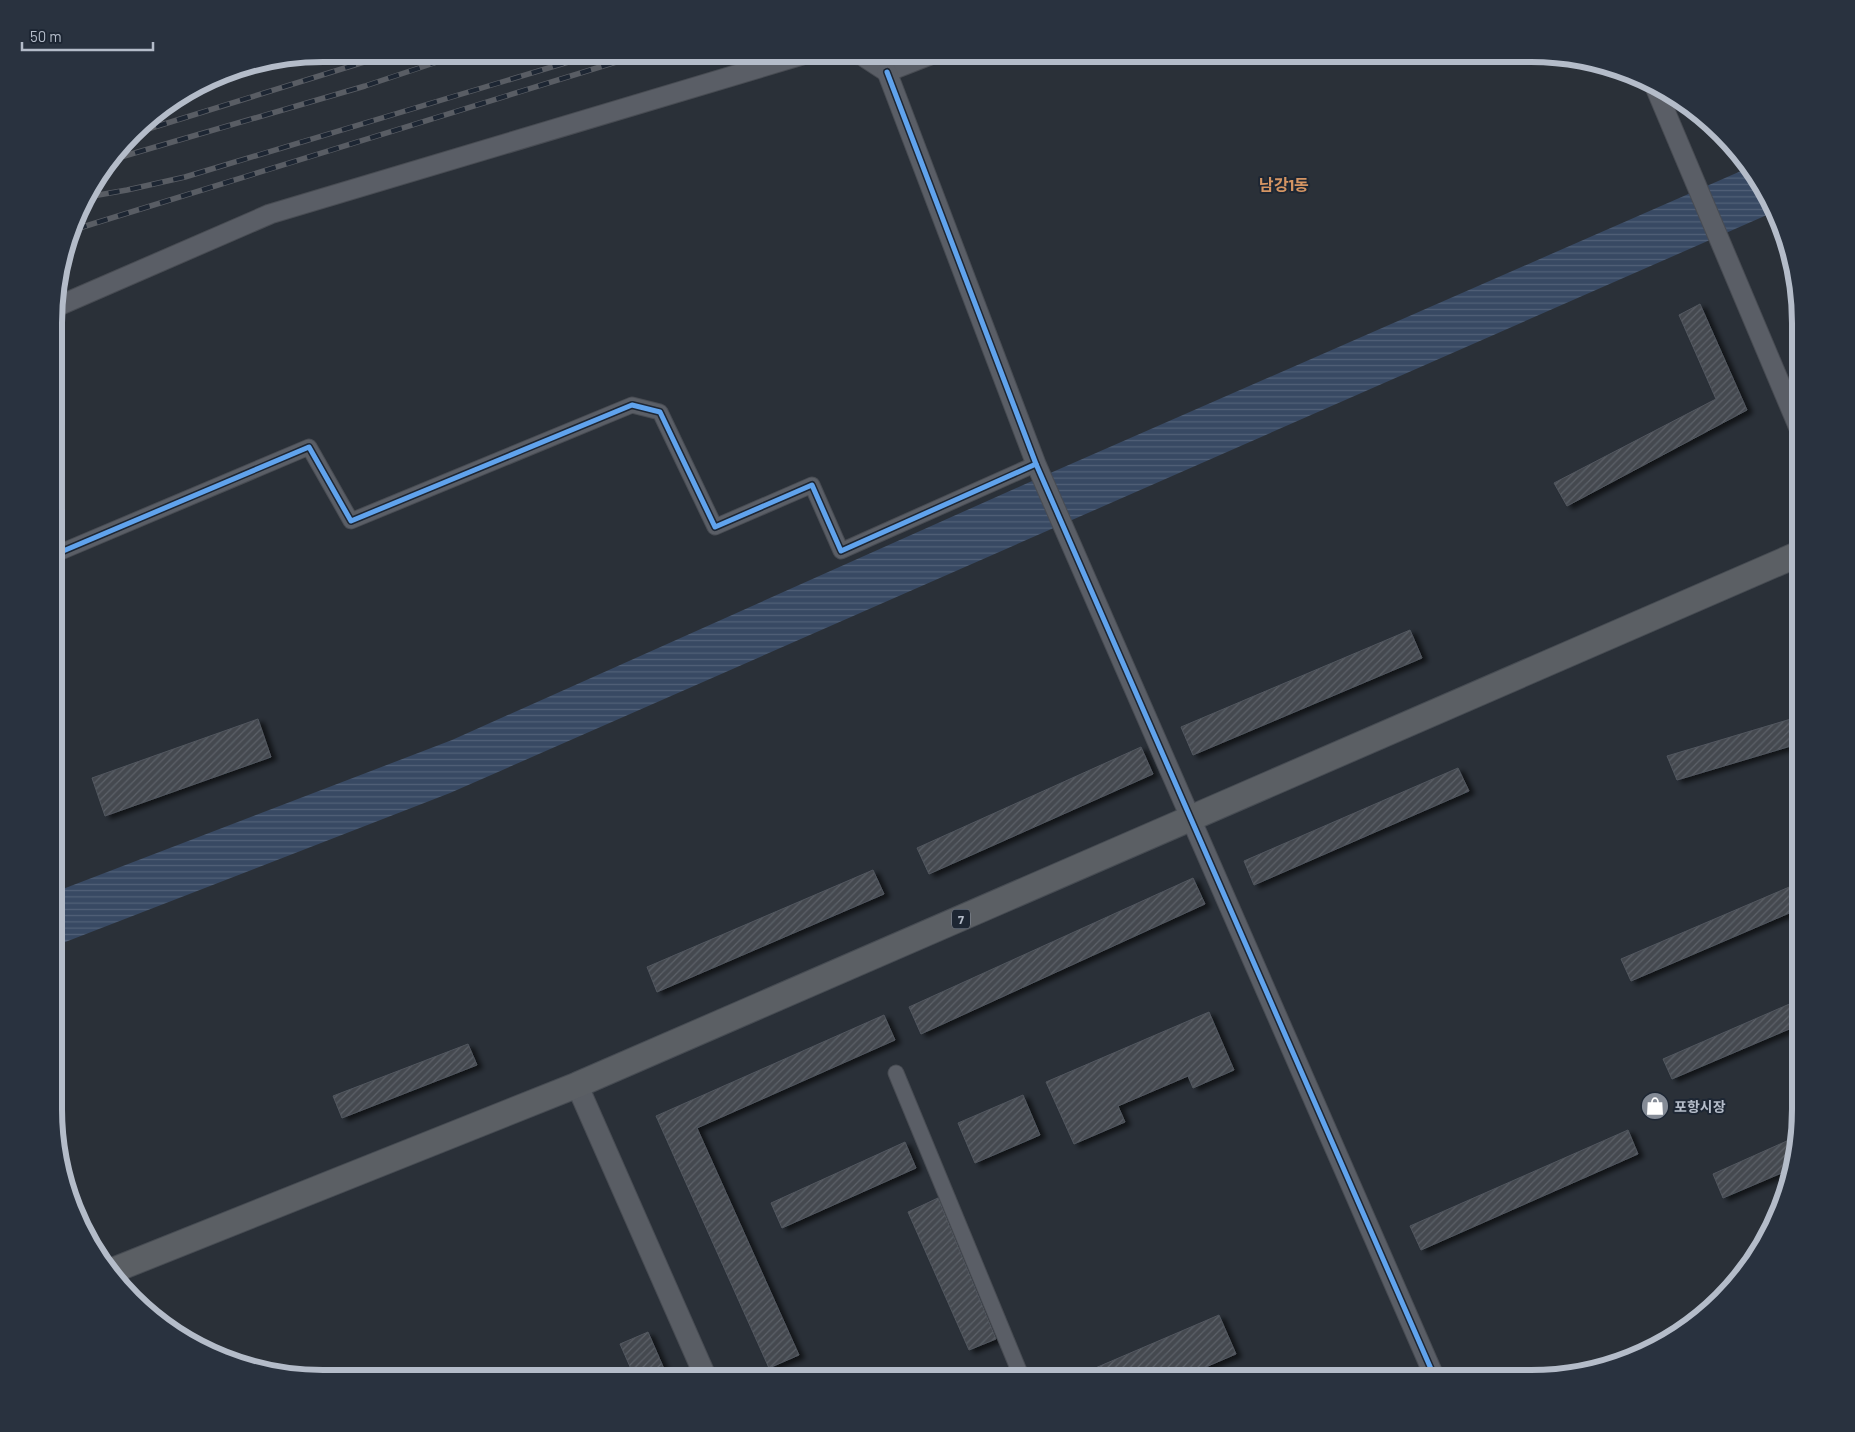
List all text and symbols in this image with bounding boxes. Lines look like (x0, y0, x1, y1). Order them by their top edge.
scale bar (22, 20, 154, 52)
text: 50 m (30, 27, 62, 45)
district label: 남강1동 (1259, 175, 1309, 194)
road number: 7 (952, 910, 970, 929)
shop icon: 포항시장 (1640, 1091, 1670, 1121)
place label: 포항시장 (1674, 1098, 1726, 1115)

